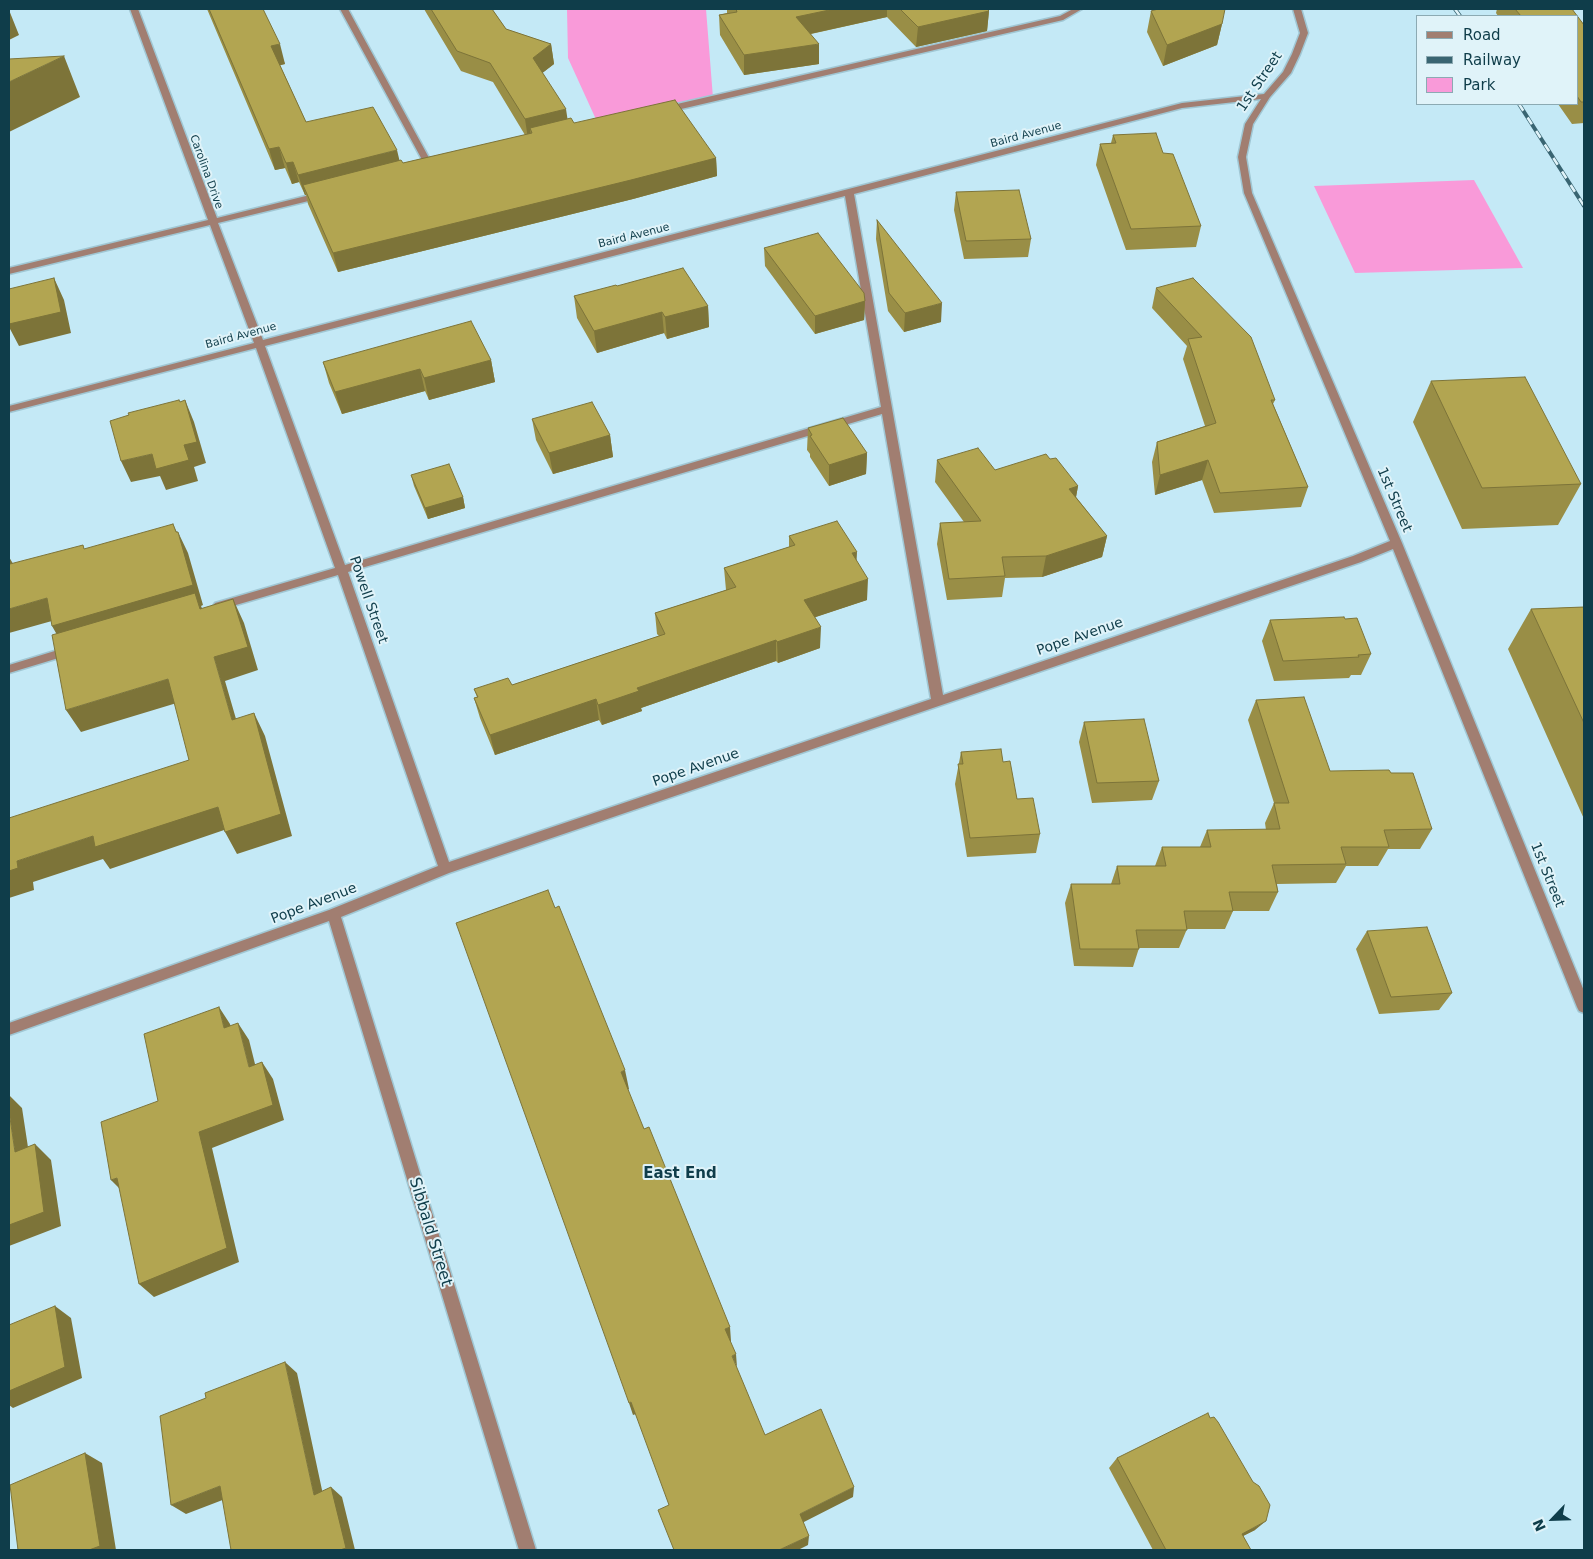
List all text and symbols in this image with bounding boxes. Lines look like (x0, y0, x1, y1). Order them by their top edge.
legend (1416, 15, 1578, 105)
text: Road (1463, 26, 1501, 44)
street label: 1st Street (1234, 49, 1286, 115)
text: Railway (1463, 51, 1521, 69)
text: Park (1463, 76, 1495, 94)
street label: Baird Avenue (989, 119, 1063, 151)
street label: Carolina Drive (186, 133, 226, 211)
street label: Baird Avenue (597, 221, 671, 251)
street label: Baird Avenue (204, 320, 278, 352)
street label: 1st Street (1373, 465, 1415, 535)
street label: Powell Street (345, 554, 391, 646)
street label: Pope Avenue (1034, 614, 1126, 660)
street label: Pope Avenue (650, 745, 742, 791)
street label: 1st Street (1526, 840, 1568, 910)
street label: Pope Avenue (269, 880, 359, 928)
district label: East End (643, 1165, 717, 1183)
street label: Sibbald Street (404, 1175, 456, 1289)
north arrow (1528, 1494, 1578, 1544)
text: N (1530, 1516, 1549, 1534)

